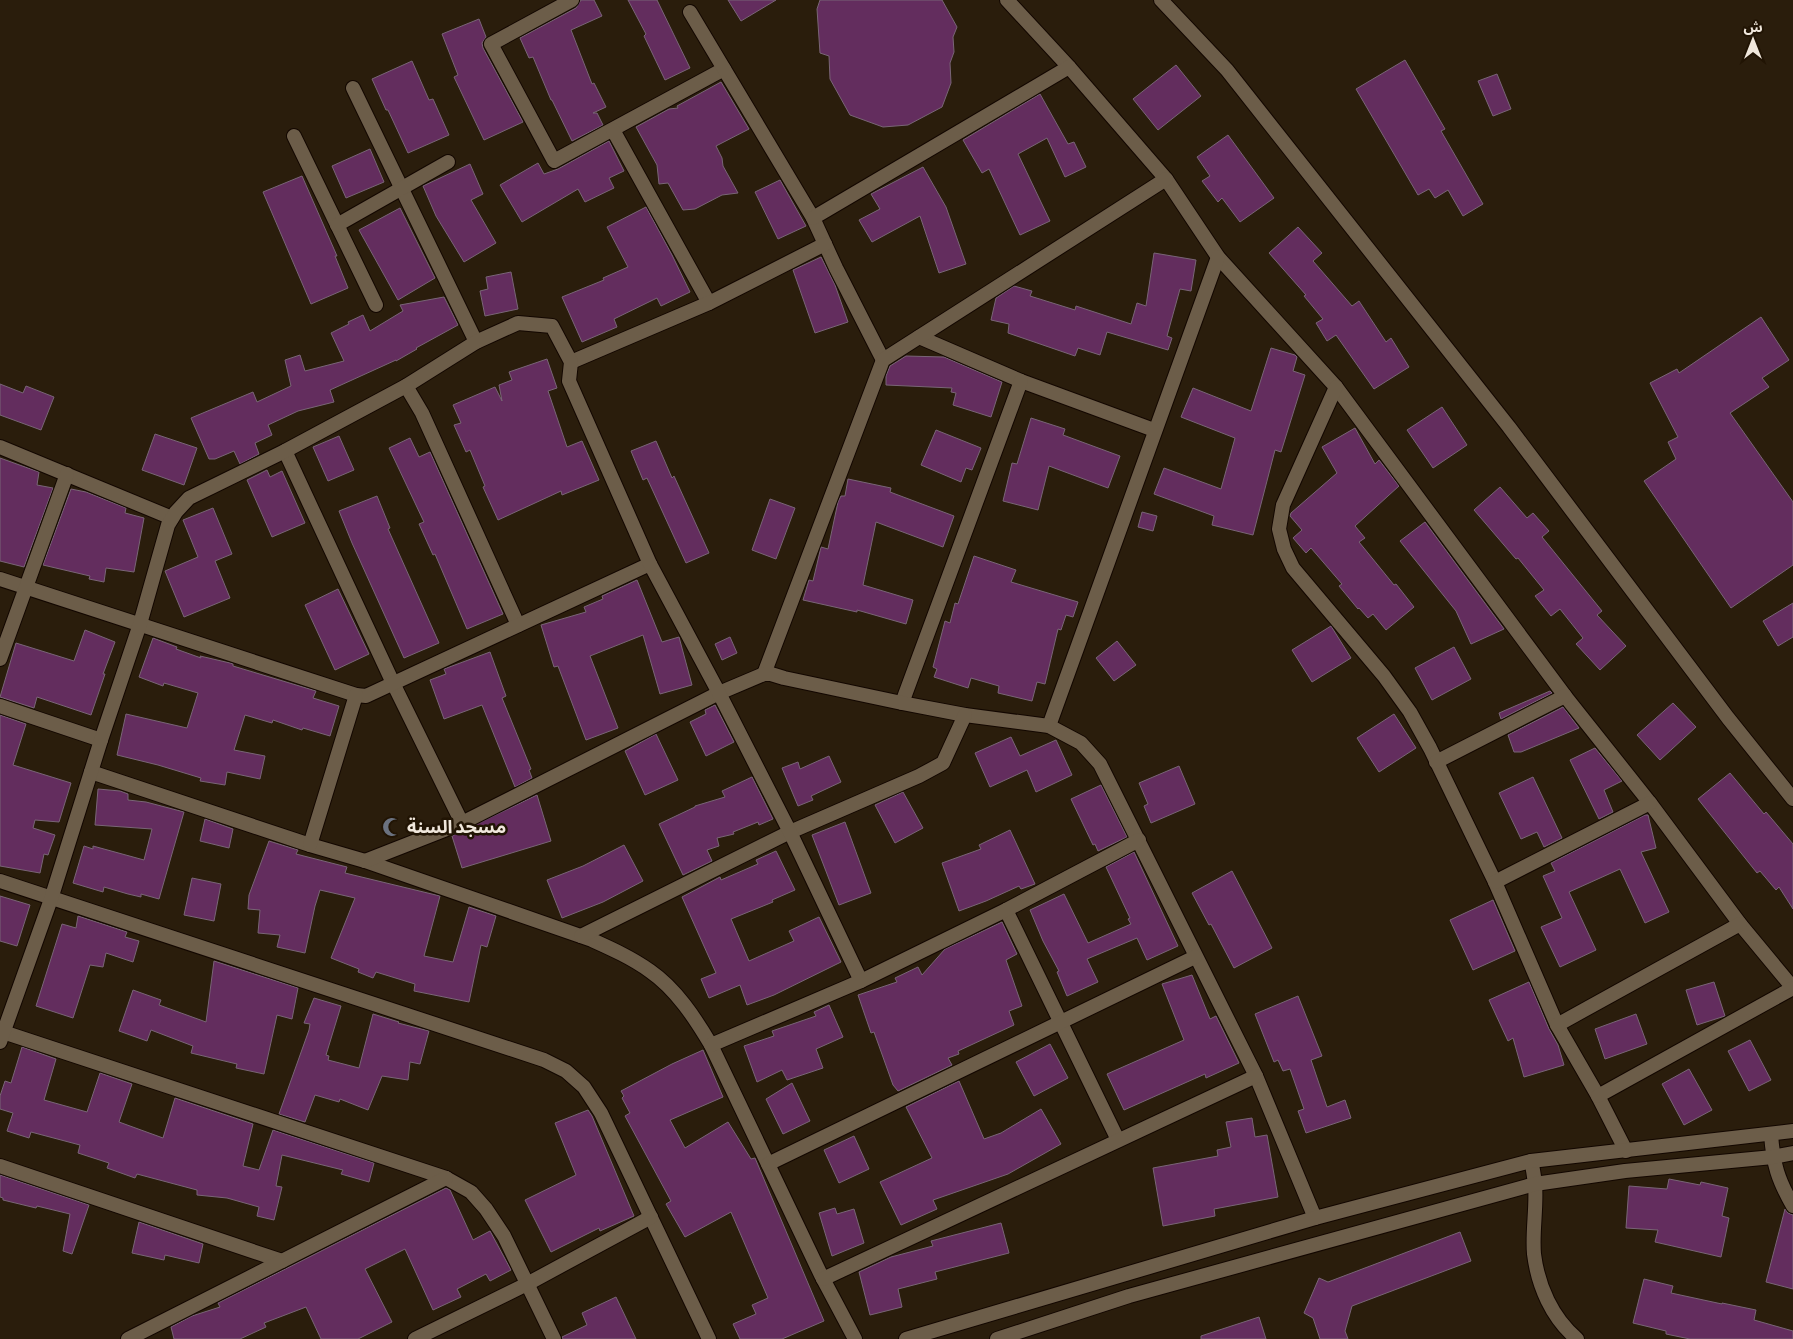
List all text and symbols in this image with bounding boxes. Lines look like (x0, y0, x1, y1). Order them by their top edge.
north arrow (1728, 15, 1778, 65)
text: ش (1743, 21, 1763, 35)
mosque icon: مسجد السنة (381, 816, 403, 838)
place label: مسجد السنة (407, 817, 506, 837)

